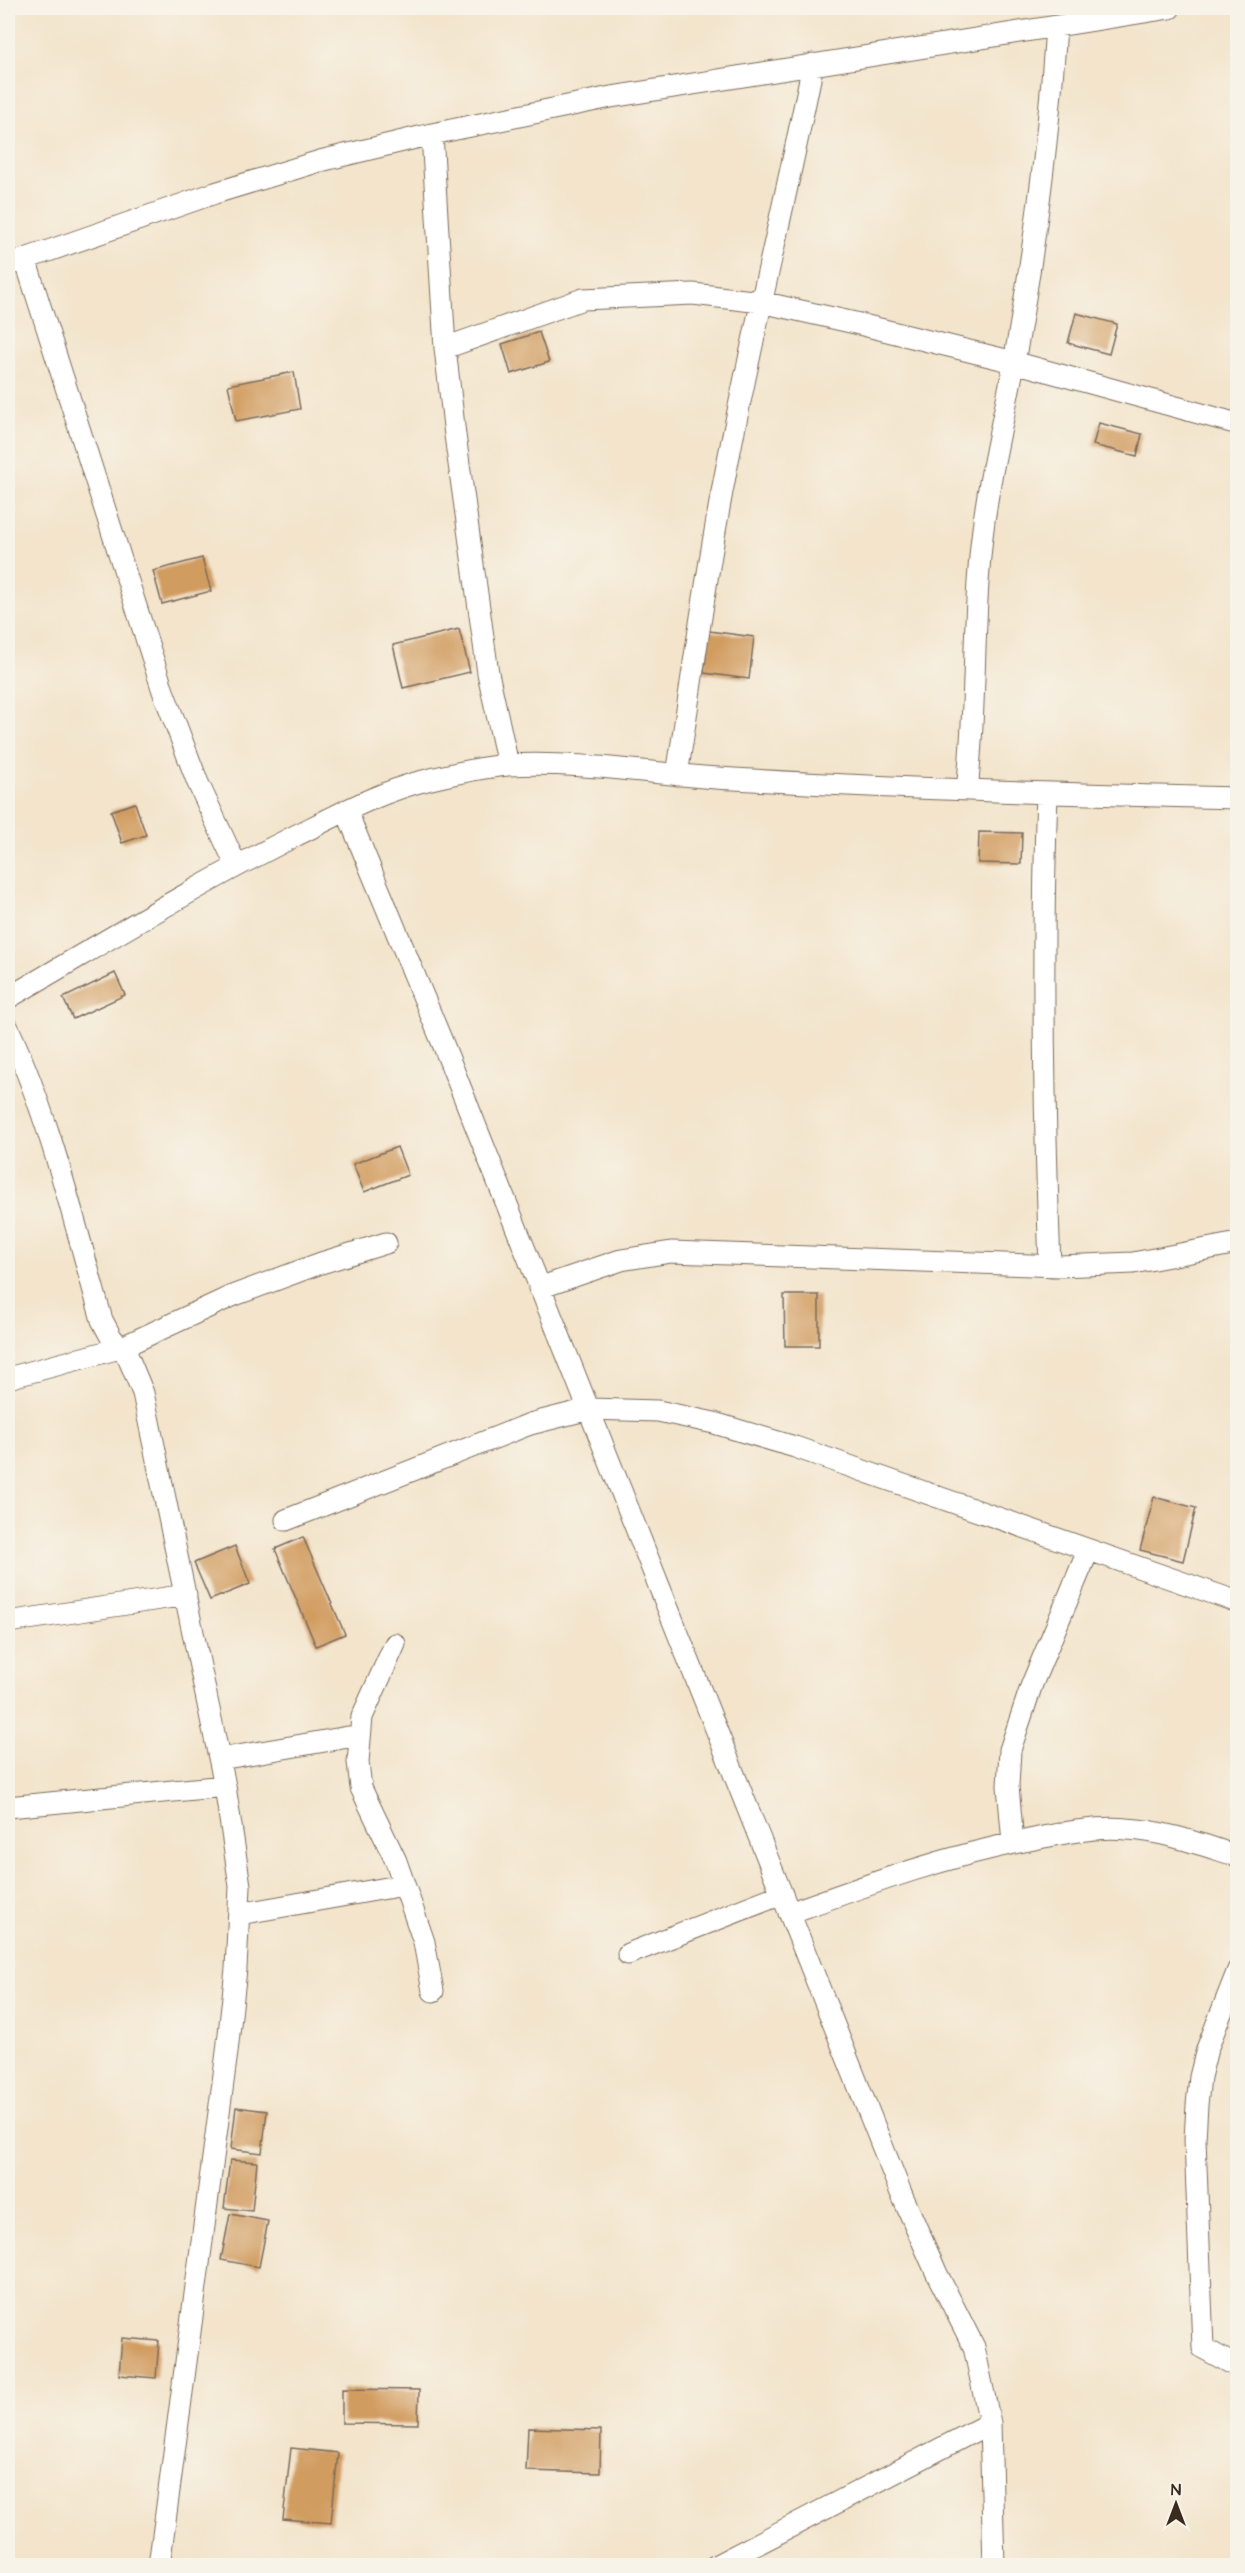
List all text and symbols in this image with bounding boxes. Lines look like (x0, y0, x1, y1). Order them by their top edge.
north arrow (1146, 2474, 1206, 2534)
text: N (1171, 2479, 1181, 2501)

